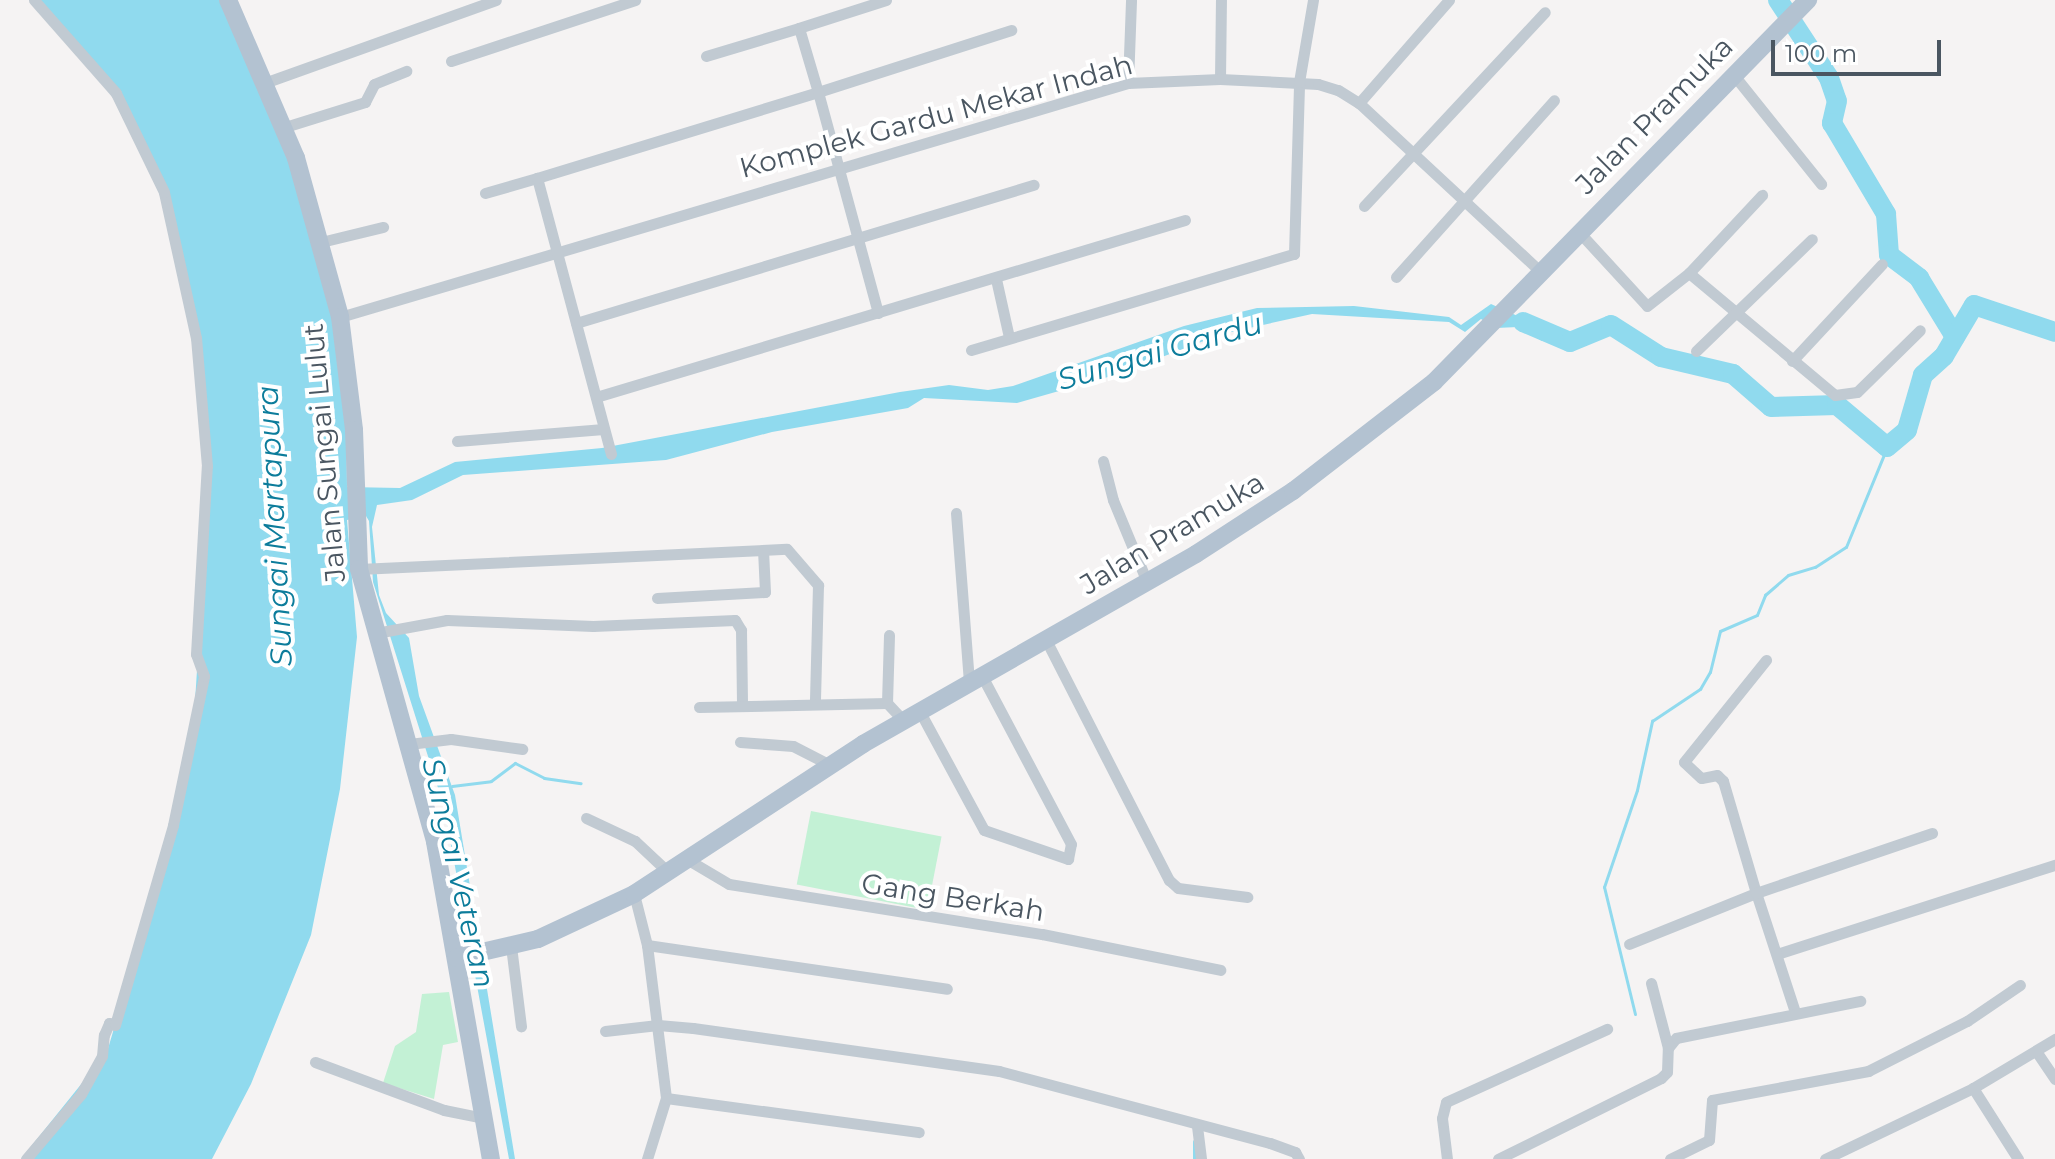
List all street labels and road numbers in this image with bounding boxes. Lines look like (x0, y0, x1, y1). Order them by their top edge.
street label: Jalan Pramuka (1568, 29, 1740, 201)
street label: Komplek Gardu Mekar Indah (736, 47, 1136, 185)
street label: Jalan Sungai Lulut (296, 322, 352, 584)
street label: Jalan Pramuka (1074, 465, 1270, 601)
street label: Gang Berkah (859, 866, 1047, 928)

